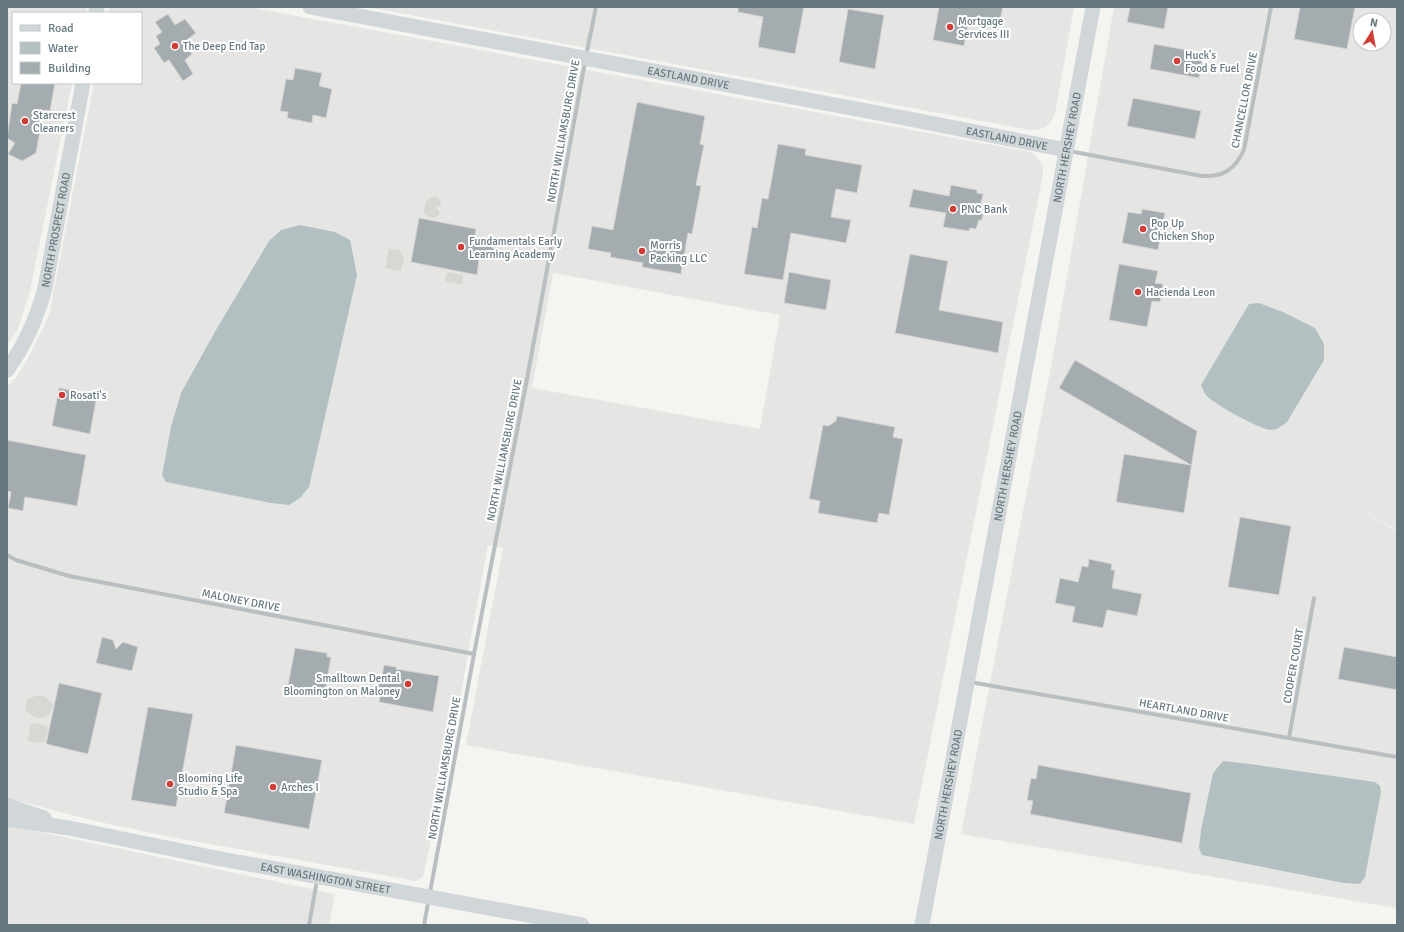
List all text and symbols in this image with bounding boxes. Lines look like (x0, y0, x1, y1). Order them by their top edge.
legend (12, 12, 142, 84)
north arrow (1352, 12, 1392, 52)
place label: Mortgage Services III (958, 15, 1009, 41)
text: N (1369, 16, 1379, 30)
text: Road (48, 21, 74, 36)
marker: Mortgage Services III (945, 22, 955, 32)
place label: The Deep End Tap (183, 40, 265, 53)
text: Water (48, 41, 79, 56)
marker: The Deep End Tap (170, 41, 180, 51)
place label: Huck's Food & Fuel (1185, 49, 1240, 75)
street label: CHANCELLOR DRIVE (1229, 51, 1260, 149)
marker: Huck's Food & Fuel (1172, 56, 1182, 66)
street label: NORTH WILLIAMSBURG DRIVE (545, 59, 582, 203)
text: Building (48, 61, 91, 76)
street label: EASTLAND DRIVE (646, 64, 730, 92)
street label: NORTH HERSHEY ROAD (1051, 91, 1084, 204)
place label: Starcrest Cleaners (33, 109, 76, 135)
marker: Starcrest Cleaners (20, 116, 30, 126)
street label: EASTLAND DRIVE (965, 124, 1049, 153)
street label: NORTH PROSPECT ROAD (39, 171, 73, 289)
place label: PNC Bank (961, 203, 1008, 216)
marker: PNC Bank (948, 204, 958, 214)
place label: Pop Up Chicken Shop (1151, 217, 1215, 243)
marker: Pop Up Chicken Shop (1138, 224, 1148, 234)
place label: Fundamentals Early Learning Academy (469, 235, 563, 261)
place label: Morris Packing LLC (650, 239, 707, 265)
marker: Fundamentals Early Learning Academy (456, 242, 466, 252)
marker: Morris Packing LLC (637, 246, 647, 256)
place label: Hacienda Leon (1146, 286, 1215, 299)
marker: Hacienda Leon (1133, 287, 1143, 297)
street label: NORTH WILLIAMSBURG DRIVE (484, 378, 525, 522)
place label: Rosati's (70, 389, 107, 402)
marker: Rosati's (57, 390, 67, 400)
street label: NORTH HERSHEY ROAD (991, 410, 1025, 522)
street label: MALONEY DRIVE (201, 587, 281, 614)
street label: COOPER COURT (1281, 627, 1307, 704)
place label: Smalltown Dental Bloomington on Maloney (283, 672, 401, 698)
marker: Smalltown Dental Bloomington on Maloney (403, 679, 413, 689)
street label: NORTH WILLIAMSBURG DRIVE (426, 696, 463, 840)
street label: HEARTLAND DRIVE (1138, 696, 1230, 725)
street label: NORTH HERSHEY ROAD (932, 728, 965, 841)
place label: Blooming Life Studio & Spa (178, 772, 243, 798)
marker: Blooming Life Studio & Spa (165, 779, 175, 789)
place label: Arches I (281, 781, 319, 794)
marker: Arches I (268, 782, 278, 792)
street label: EAST WASHINGTON STREET (259, 860, 392, 897)

